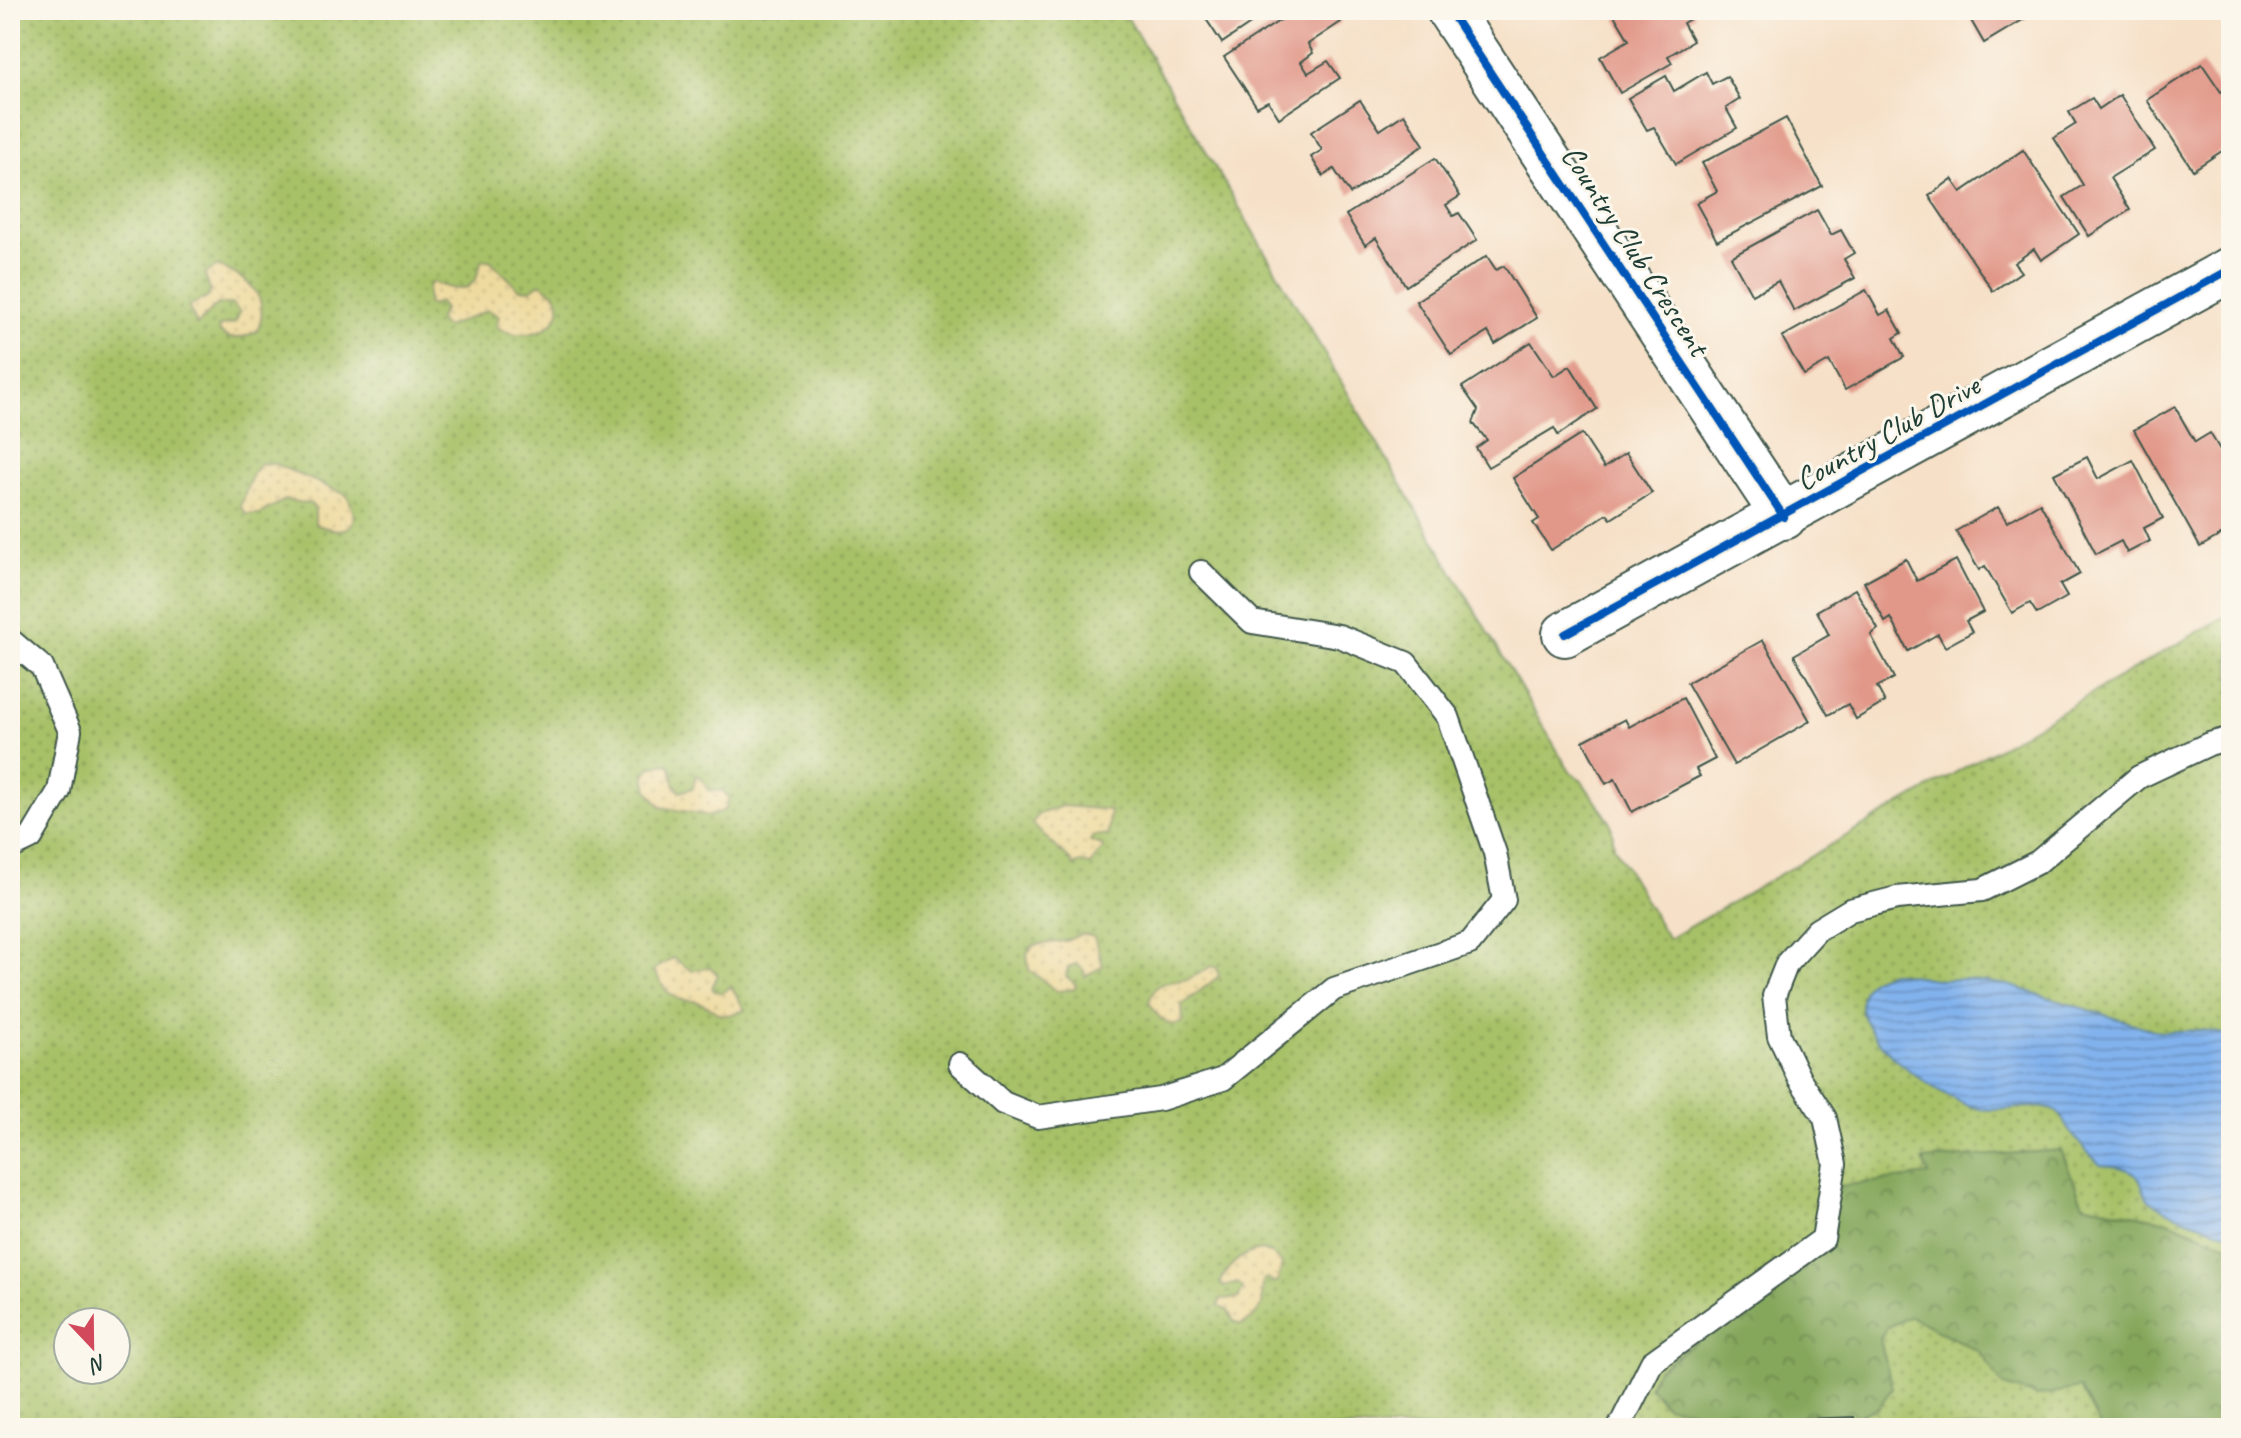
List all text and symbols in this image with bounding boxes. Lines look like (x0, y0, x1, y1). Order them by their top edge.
street label: Country Club Crescent (1552, 137, 1721, 366)
street label: Country Club Drive (1788, 364, 1989, 500)
north arrow (52, 1306, 132, 1386)
text: N (84, 1348, 111, 1380)

